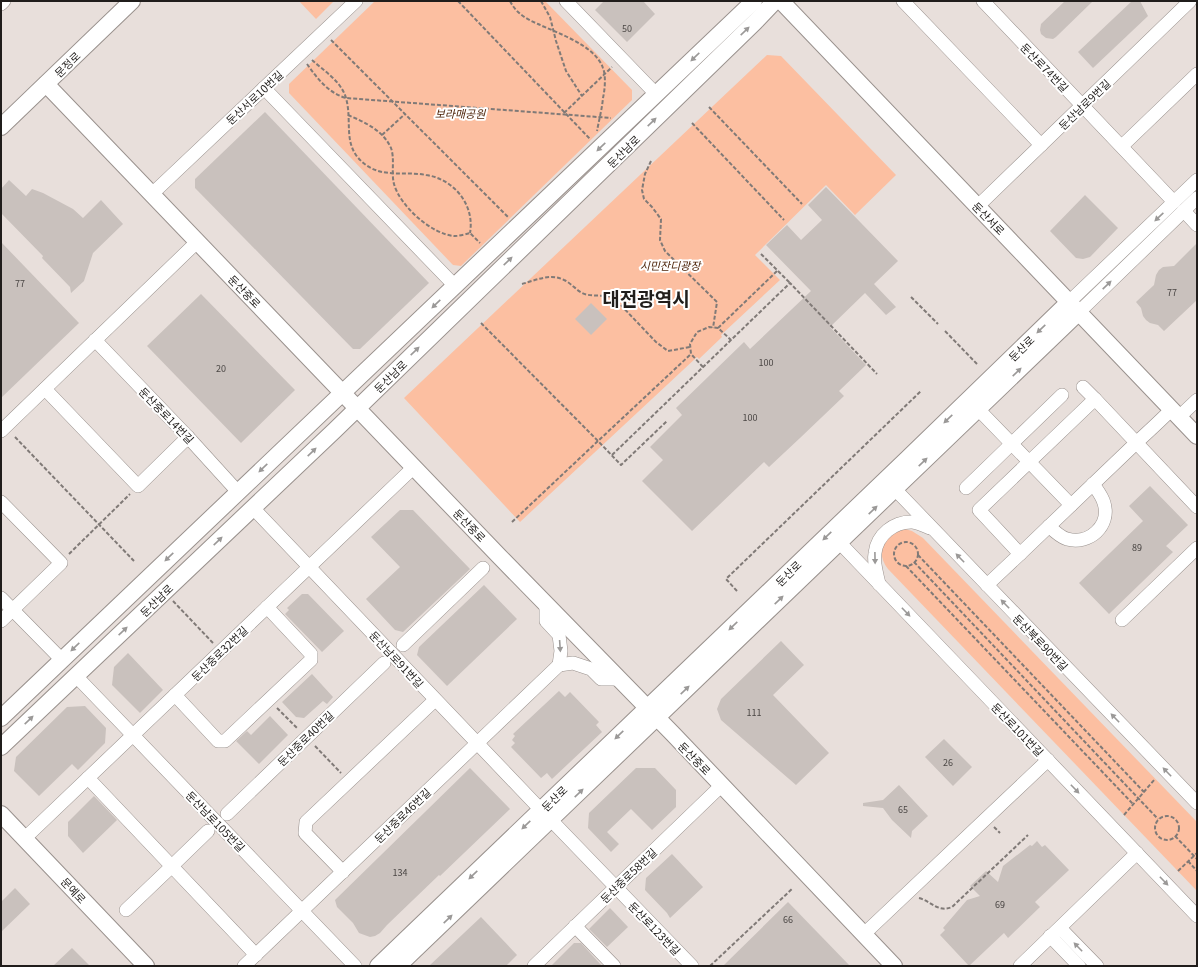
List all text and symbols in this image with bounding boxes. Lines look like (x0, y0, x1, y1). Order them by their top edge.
house number: 50 (622, 22, 632, 35)
one-way arrow (741, 27, 750, 36)
street label: 둔산로74번길 (1017, 39, 1073, 95)
street label: 문정로 (51, 48, 83, 80)
one-way arrow (690, 52, 700, 62)
street label: 둔산서로10번길 (222, 66, 286, 128)
street label: 둔산남로9번길 (1054, 75, 1114, 133)
park label: 보라매공원 (435, 105, 486, 121)
one-way arrow (647, 117, 657, 127)
street label: 둔산남로 (603, 131, 643, 171)
one-way arrow (596, 142, 606, 152)
street label: 둔산서로 (969, 198, 1009, 238)
one-way arrow (1154, 212, 1164, 221)
one-way arrow (504, 257, 513, 266)
park label: 시민잔디광장 (640, 257, 702, 273)
street label: 둔산중로 (225, 271, 265, 311)
house number: 77 (15, 277, 25, 290)
one-way arrow (1102, 280, 1112, 290)
district label: 대전광역시 (602, 284, 690, 311)
house number: 77 (1167, 286, 1177, 299)
one-way arrow (431, 299, 441, 309)
one-way arrow (1036, 324, 1046, 334)
street label: 둔산로 (1005, 332, 1037, 364)
one-way arrow (410, 346, 420, 356)
street label: 둔산남로 (370, 356, 410, 396)
house number: 100 (759, 356, 774, 369)
house number: 20 (216, 362, 226, 375)
one-way arrow (1012, 367, 1022, 377)
street label: 둔산중로14번길 (136, 383, 198, 447)
house number: 100 (743, 411, 758, 424)
one-way arrow (943, 415, 953, 424)
one-way arrow (307, 447, 317, 457)
one-way arrow (918, 457, 928, 467)
one-way arrow (258, 463, 268, 472)
street label: 둔산중로 (450, 505, 490, 545)
one-way arrow (868, 506, 878, 515)
one-way arrow (822, 531, 832, 541)
one-way arrow (213, 536, 223, 546)
house number: 89 (1132, 541, 1142, 554)
one-way arrow (872, 552, 878, 565)
one-way arrow (164, 553, 174, 562)
one-way arrow (955, 553, 965, 563)
street label: 둔산로 (772, 557, 804, 589)
street label: 둔산남로 (136, 580, 176, 620)
one-way arrow (774, 595, 784, 605)
one-way arrow (1001, 599, 1010, 609)
one-way arrow (902, 607, 911, 617)
street label: 둔산북로90번길 (1010, 610, 1072, 674)
one-way arrow (728, 621, 738, 631)
street label: 둔산중로32번길 (187, 622, 251, 684)
one-way arrow (119, 627, 128, 636)
street label: 둔산남로91번길 (366, 627, 428, 691)
one-way arrow (557, 640, 564, 652)
one-way arrow (70, 642, 80, 652)
one-way arrow (680, 686, 690, 695)
street label: 둔산로101번길 (988, 699, 1048, 759)
house number: 111 (747, 706, 762, 719)
street label: 둔산중로40번길 (273, 707, 337, 769)
one-way arrow (1110, 713, 1120, 723)
one-way arrow (24, 716, 34, 725)
one-way arrow (615, 730, 624, 739)
street label: 둔산중로 (675, 738, 715, 778)
house number: 26 (943, 756, 953, 769)
one-way arrow (1163, 767, 1172, 778)
street label: 둔산로 (538, 782, 570, 814)
street label: 둔산중로46번길 (370, 784, 434, 846)
one-way arrow (1070, 784, 1080, 794)
street label: 둔산남로105번길 (183, 787, 249, 855)
one-way arrow (574, 789, 584, 798)
house number: 65 (898, 803, 908, 816)
one-way arrow (521, 820, 531, 830)
street label: 둔산중로58번길 (596, 844, 660, 906)
house number: 134 (393, 866, 408, 879)
one-way arrow (468, 870, 478, 880)
street label: 문예로 (58, 873, 90, 907)
one-way arrow (1159, 876, 1169, 886)
street label: 둔산로123번길 (625, 898, 685, 958)
house number: 69 (995, 898, 1005, 911)
house number: 66 (783, 913, 793, 926)
one-way arrow (443, 914, 453, 924)
one-way arrow (1073, 942, 1083, 952)

